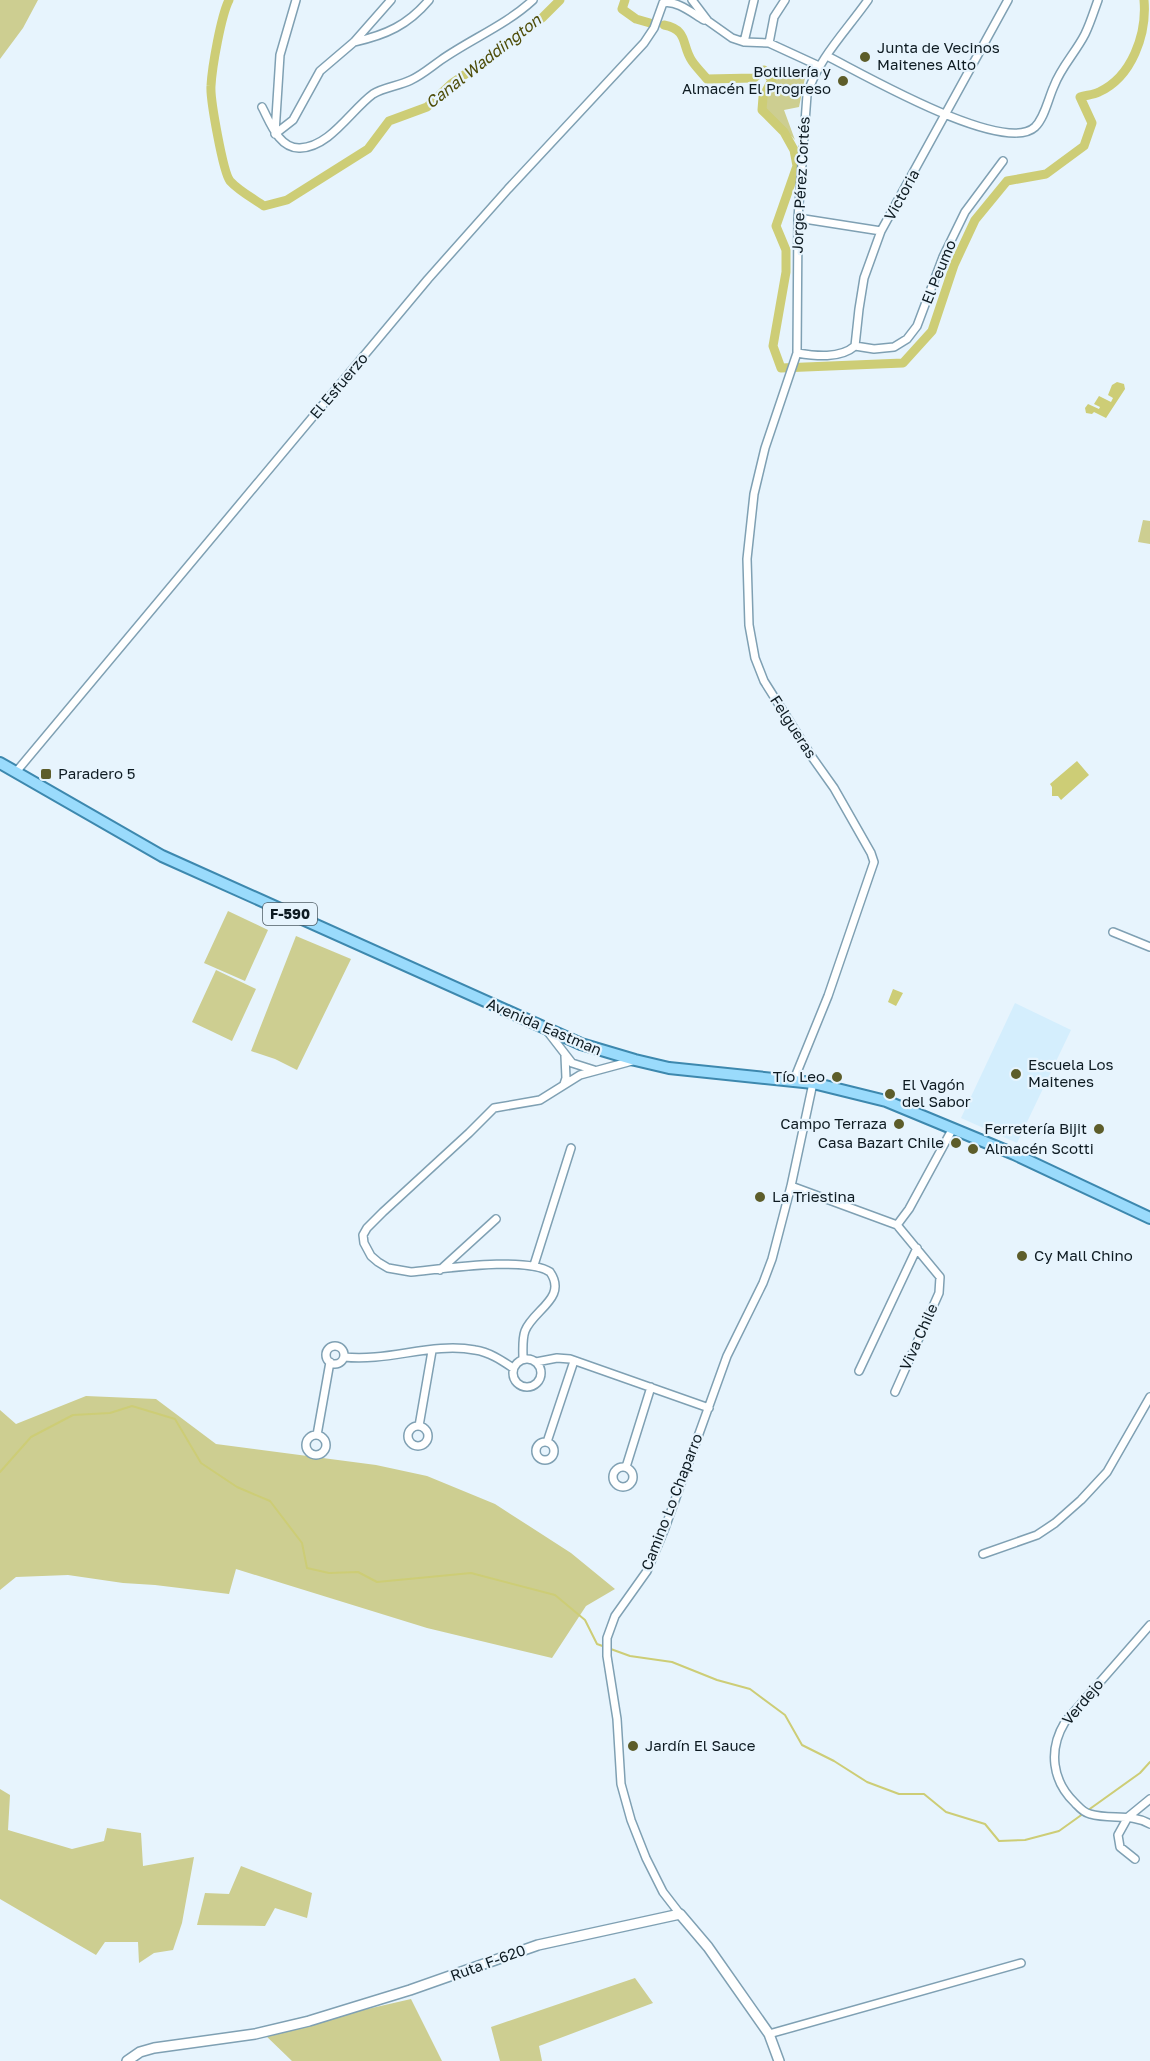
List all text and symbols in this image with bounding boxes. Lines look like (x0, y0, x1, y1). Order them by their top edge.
water label: Canal Waddington (421, 9, 546, 112)
place label: Junta de Vecinos Maitenes Alto (877, 38, 1000, 73)
marker: Junta de Vecinos Maitenes Alto (858, 50, 872, 64)
place label: Botillería y Almacén El Progreso (682, 62, 832, 97)
marker: Botillería y Almacén El Progreso (836, 74, 850, 88)
street label: Jorge Pérez Cortés (787, 116, 813, 254)
street label: Victoria (880, 166, 922, 223)
street label: El Peumo (917, 237, 959, 306)
street label: El Esfuerzo (305, 349, 371, 422)
street label: Felgueras (767, 692, 821, 761)
place label: Paradero 5 (58, 764, 135, 782)
marker: Paradero 5 (39, 767, 53, 781)
road number: F-590 (263, 903, 317, 925)
street label: Avenida Eastman (484, 994, 605, 1058)
place label: Escuela Los Maitenes (1028, 1055, 1113, 1090)
place label: Tío Leo (773, 1067, 825, 1085)
marker: Escuela Los Maitenes (1009, 1067, 1023, 1081)
marker: Tío Leo (830, 1070, 844, 1084)
place label: El Vagón del Sabor (902, 1075, 971, 1110)
marker: El Vagón del Sabor (883, 1087, 897, 1101)
place label: Campo Terraza (780, 1114, 887, 1132)
marker: Campo Terraza (892, 1117, 906, 1131)
place label: Ferretería Bijit (984, 1119, 1087, 1137)
marker: Ferretería Bijit (1092, 1122, 1106, 1136)
place label: Casa Bazart Chile (818, 1133, 944, 1151)
marker: Casa Bazart Chile (949, 1136, 963, 1150)
place label: Almacén Scotti (985, 1139, 1094, 1157)
marker: Almacén Scotti (966, 1142, 980, 1156)
place label: La Triestina (772, 1187, 855, 1205)
marker: La Triestina (753, 1190, 767, 1204)
place label: Cy Mall Chino (1034, 1246, 1133, 1264)
marker: Cy Mall Chino (1015, 1249, 1029, 1263)
street label: Viva Chile (895, 1300, 941, 1373)
street label: Camino Lo Chaparro (637, 1431, 705, 1573)
street label: Verdejo (1058, 1675, 1107, 1728)
place label: Jardín El Sauce (645, 1736, 756, 1754)
marker: Jardín El Sauce (626, 1739, 640, 1753)
street label: Ruta F-620 (448, 1940, 528, 1984)

